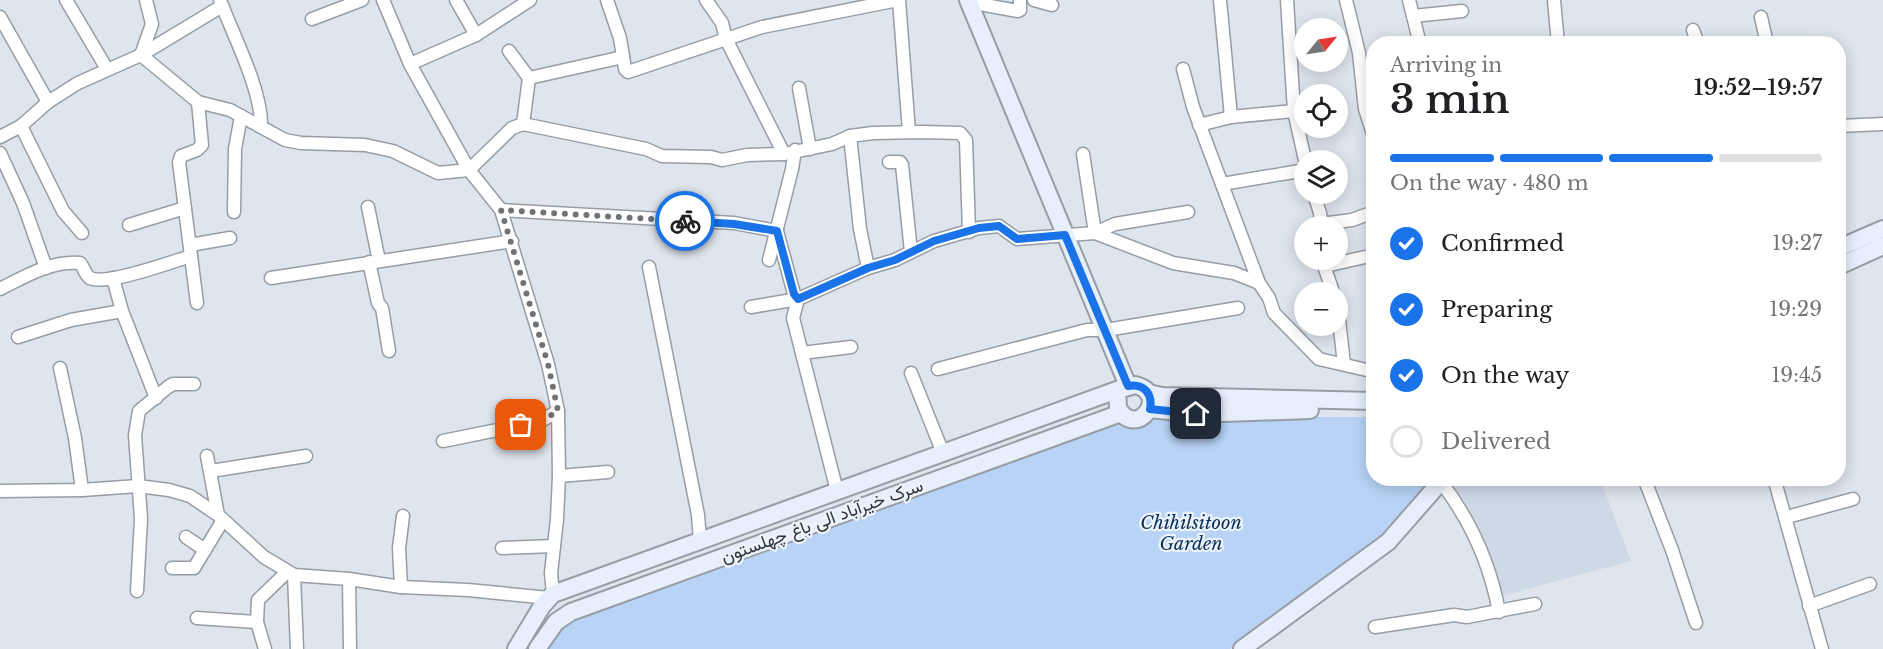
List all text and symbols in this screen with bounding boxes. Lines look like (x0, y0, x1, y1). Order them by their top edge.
north arrow (1294, 18, 1348, 72)
map controls (1294, 18, 1348, 336)
text: Arriving in (1390, 53, 1502, 77)
text: 19:52–19:57 (1694, 74, 1822, 101)
text: 3 min (1390, 75, 1510, 124)
button: locate (1294, 84, 1348, 138)
button: layers (1294, 150, 1348, 204)
text: On the way · 480 m (1390, 171, 1589, 195)
courier (655, 191, 715, 251)
icon: bike (669, 205, 702, 238)
button: + (1294, 216, 1348, 270)
icon: check (1390, 227, 1423, 260)
text: Confirmed (1441, 230, 1564, 257)
text: 19:27 (1772, 231, 1822, 255)
button: − (1294, 282, 1348, 336)
icon: check (1390, 293, 1423, 326)
text: Preparing (1441, 296, 1552, 323)
text: 19:29 (1769, 297, 1822, 321)
icon: check (1390, 359, 1423, 392)
text: On the way (1441, 362, 1569, 389)
text: 19:45 (1771, 363, 1822, 387)
pin (1170, 388, 1221, 439)
icon: home (1179, 397, 1212, 430)
pin (495, 399, 546, 450)
icon: bag (504, 408, 537, 441)
text: Delivered (1441, 428, 1551, 455)
street label: سرک خیرآباد الی باغ چهلستون (718, 474, 926, 569)
park label: Chihilsitoon Garden (1140, 512, 1242, 555)

